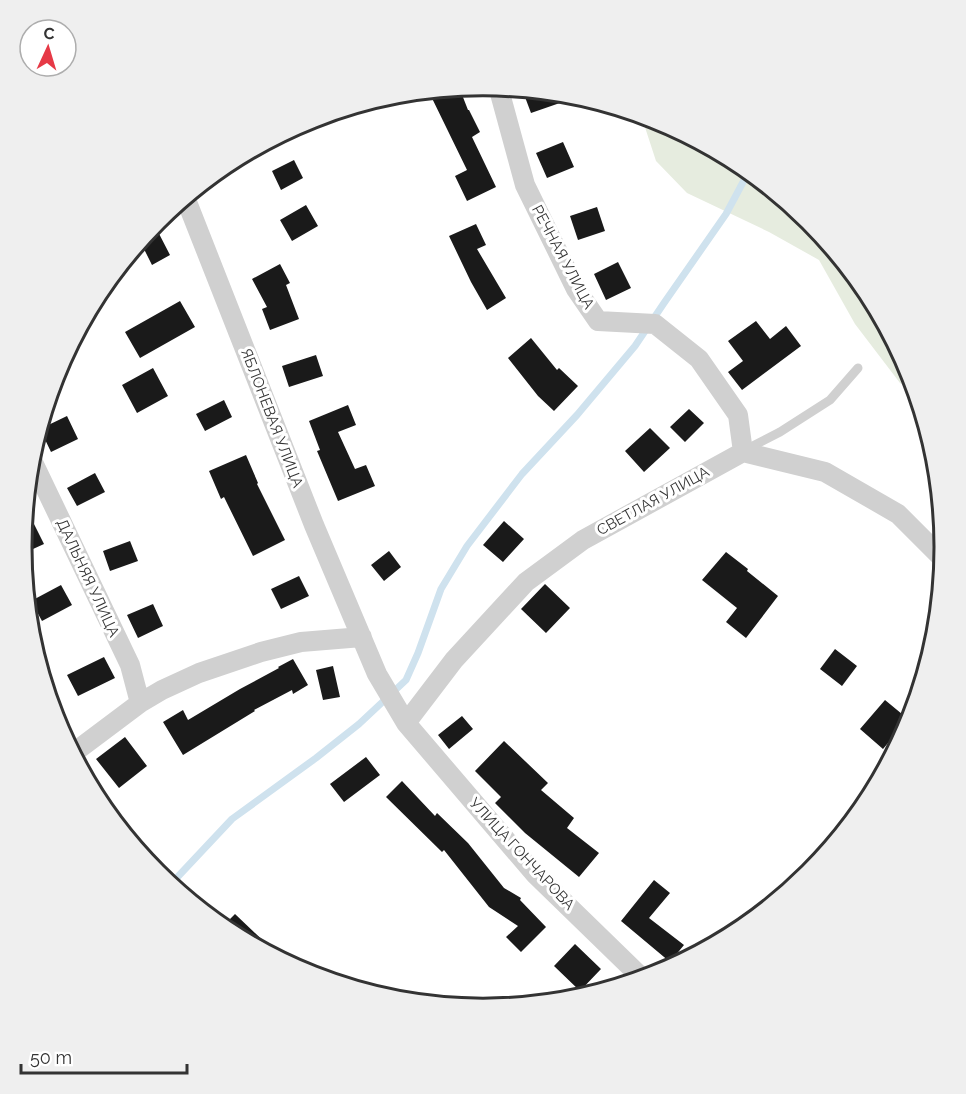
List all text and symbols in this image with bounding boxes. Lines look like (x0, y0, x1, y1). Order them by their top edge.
north arrow (18, 18, 78, 78)
text: С (43, 24, 55, 43)
street label: РЕЧНАЯ УЛИЦА (528, 202, 598, 312)
street label: ЯБЛОНЕВАЯ УЛИЦА (237, 346, 307, 490)
street label: СВЕТЛАЯ УЛИЦА (594, 463, 712, 539)
street label: ДАЛЬНЯЯ УЛИЦА (53, 516, 123, 640)
street label: УЛИЦА ГОНЧАРОВА (465, 794, 579, 914)
scale bar (21, 1037, 188, 1075)
text: 50 m (30, 1047, 72, 1068)

